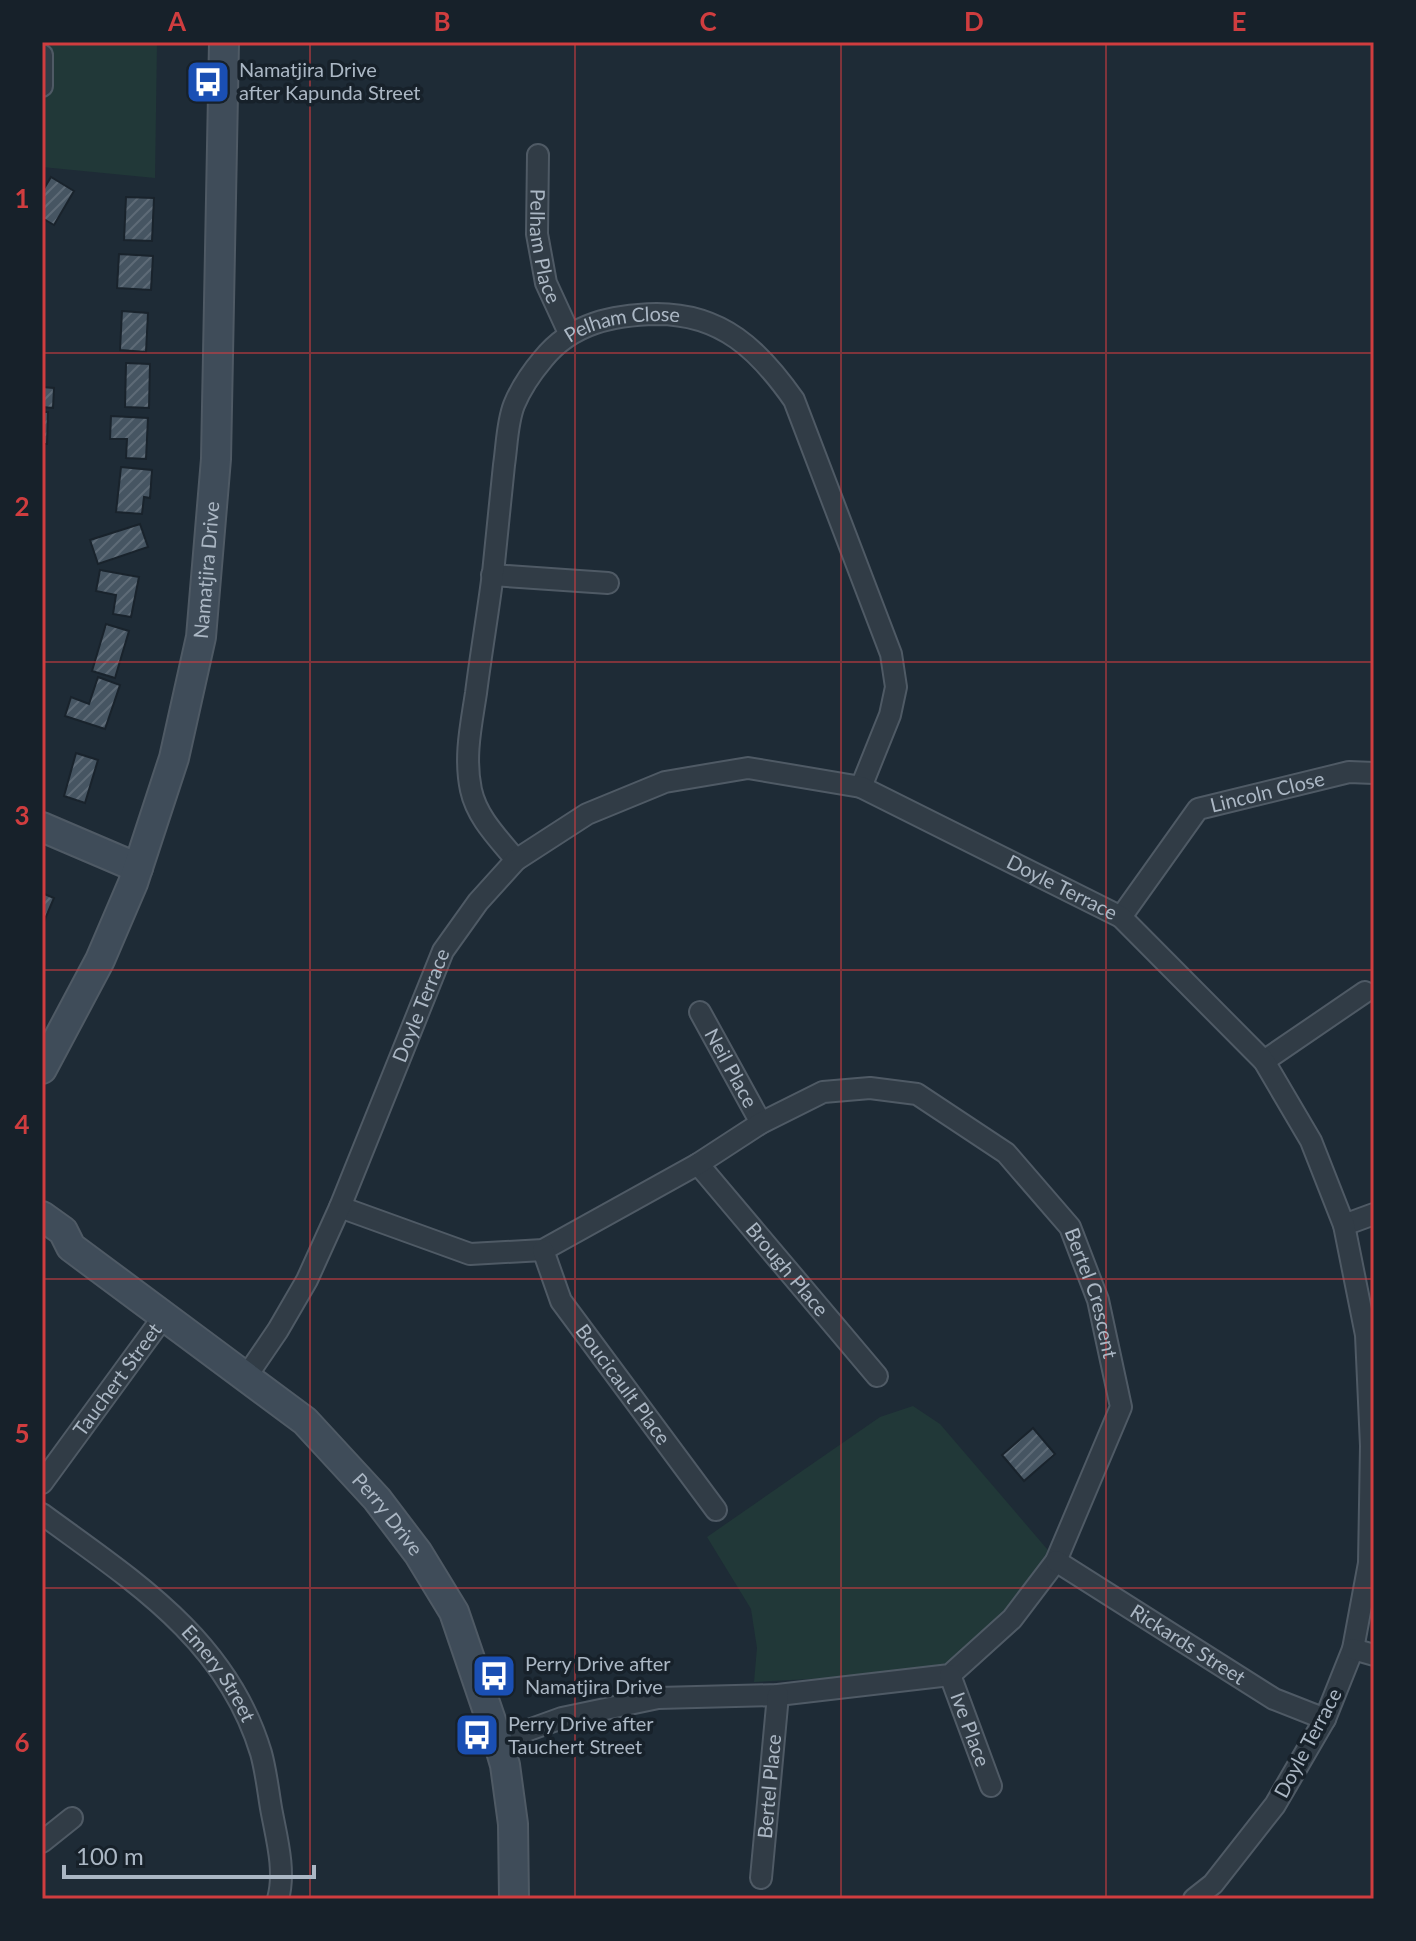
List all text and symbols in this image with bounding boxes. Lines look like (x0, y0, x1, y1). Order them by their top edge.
text: A (167, 5, 187, 37)
text: B (433, 5, 451, 37)
text: C (699, 5, 717, 37)
text: D (964, 5, 984, 37)
text: E (1232, 5, 1246, 37)
place label: Namatjira Drive after Kapunda Street (239, 57, 421, 104)
bus stop icon: Namatjira Drive after Kapunda Street (184, 58, 232, 106)
text: 1 (14, 182, 30, 214)
street label: Pelham Place (526, 189, 567, 307)
street label: Pelham Close (559, 301, 682, 347)
text: 2 (14, 490, 30, 522)
street label: Namatjira Drive (188, 500, 223, 640)
street label: Lincoln Close (1208, 766, 1327, 817)
text: 3 (14, 799, 30, 831)
street label: Doyle Terrace (1003, 849, 1122, 924)
street label: Doyle Terrace (387, 945, 454, 1065)
street label: Neil Place (700, 1024, 763, 1111)
text: 4 (14, 1108, 30, 1140)
street label: Brough Place (741, 1217, 834, 1321)
street label: Bertel Crescent (1060, 1224, 1123, 1360)
street label: Tauchert Street (67, 1318, 166, 1440)
street label: Boucicault Place (571, 1319, 676, 1449)
text: 5 (14, 1417, 30, 1449)
street label: Perry Drive (348, 1467, 429, 1560)
street label: Rickards Street (1126, 1598, 1250, 1689)
street label: Emery Street (177, 1619, 261, 1725)
place label: Perry Drive after Namatjira Drive (525, 1651, 671, 1698)
bus stop icon: Perry Drive after Namatjira Drive (470, 1652, 518, 1700)
street label: Doyle Terrace (1268, 1684, 1346, 1801)
street label: Ive Place (946, 1688, 996, 1770)
bus stop icon: Perry Drive after Tauchert Street (453, 1711, 501, 1759)
place label: Perry Drive after Tauchert Street (508, 1711, 654, 1758)
text: 6 (14, 1726, 30, 1758)
street label: Bertel Place (752, 1733, 785, 1840)
scale bar (64, 1829, 314, 1879)
text: 100 m (76, 1841, 144, 1870)

